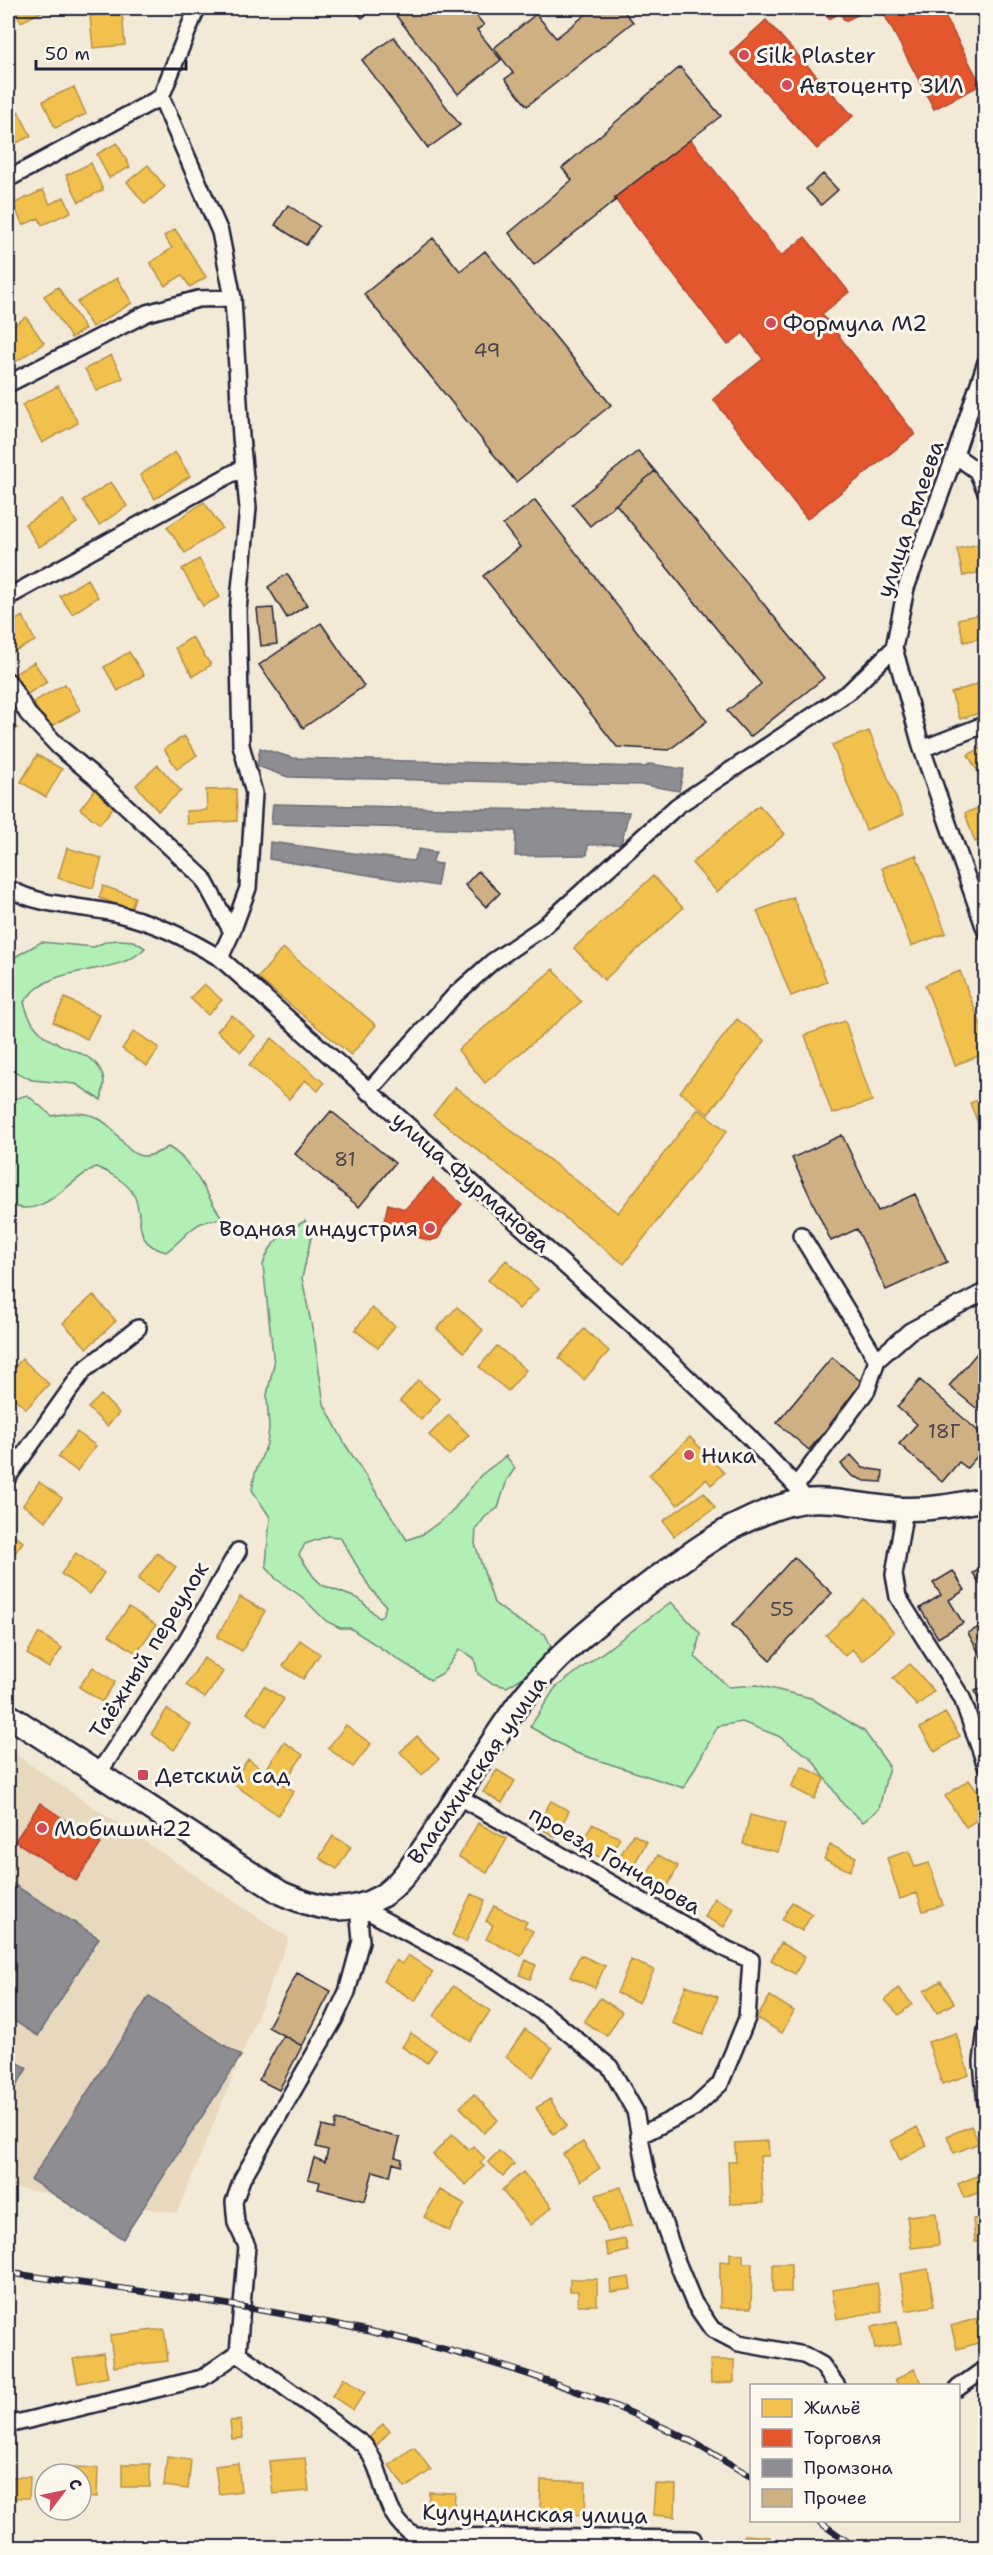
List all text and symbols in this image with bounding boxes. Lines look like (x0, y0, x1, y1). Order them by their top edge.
scale bar (36, 33, 186, 71)
place label: Silk Plaster (756, 41, 876, 70)
text: 50 m (45, 42, 90, 66)
marker: Silk Plaster (737, 48, 751, 62)
place label: Автоцентр ЗИЛ (799, 71, 964, 100)
marker: Автоцентр ЗИЛ (780, 78, 794, 92)
place label: Формула М2 (783, 309, 927, 338)
marker: Формула М2 (764, 316, 778, 330)
house number: 49 (473, 337, 501, 363)
street label: улица Рылеева (870, 436, 951, 601)
street label: улица Фурманова (386, 1105, 557, 1259)
house number: 81 (334, 1146, 356, 1172)
place label: Водная индустрия (219, 1214, 418, 1243)
marker: Водная индустрия (423, 1221, 437, 1235)
house number: 18Г (928, 1418, 961, 1444)
place label: Ника (701, 1441, 757, 1470)
marker: Ника (682, 1448, 696, 1462)
street label: Таёжный переулок (83, 1556, 215, 1744)
house number: 55 (770, 1596, 794, 1622)
street label: Власихинская улица (401, 1670, 553, 1870)
place label: Детский сад (155, 1761, 291, 1790)
marker: Детский сад (136, 1768, 150, 1782)
street label: проезд Гончарова (524, 1799, 707, 1921)
place label: Мобишин22 (54, 1814, 192, 1843)
marker: Мобишин22 (35, 1821, 49, 1835)
legend (750, 2384, 960, 2522)
text: Жильё (804, 2396, 861, 2420)
text: Торговля (804, 2426, 882, 2450)
text: Промзона (804, 2456, 893, 2480)
north arrow (33, 2462, 93, 2522)
text: С (64, 2475, 87, 2494)
text: Прочее (804, 2486, 867, 2510)
street label: Кулундинская улица (422, 2498, 648, 2530)

